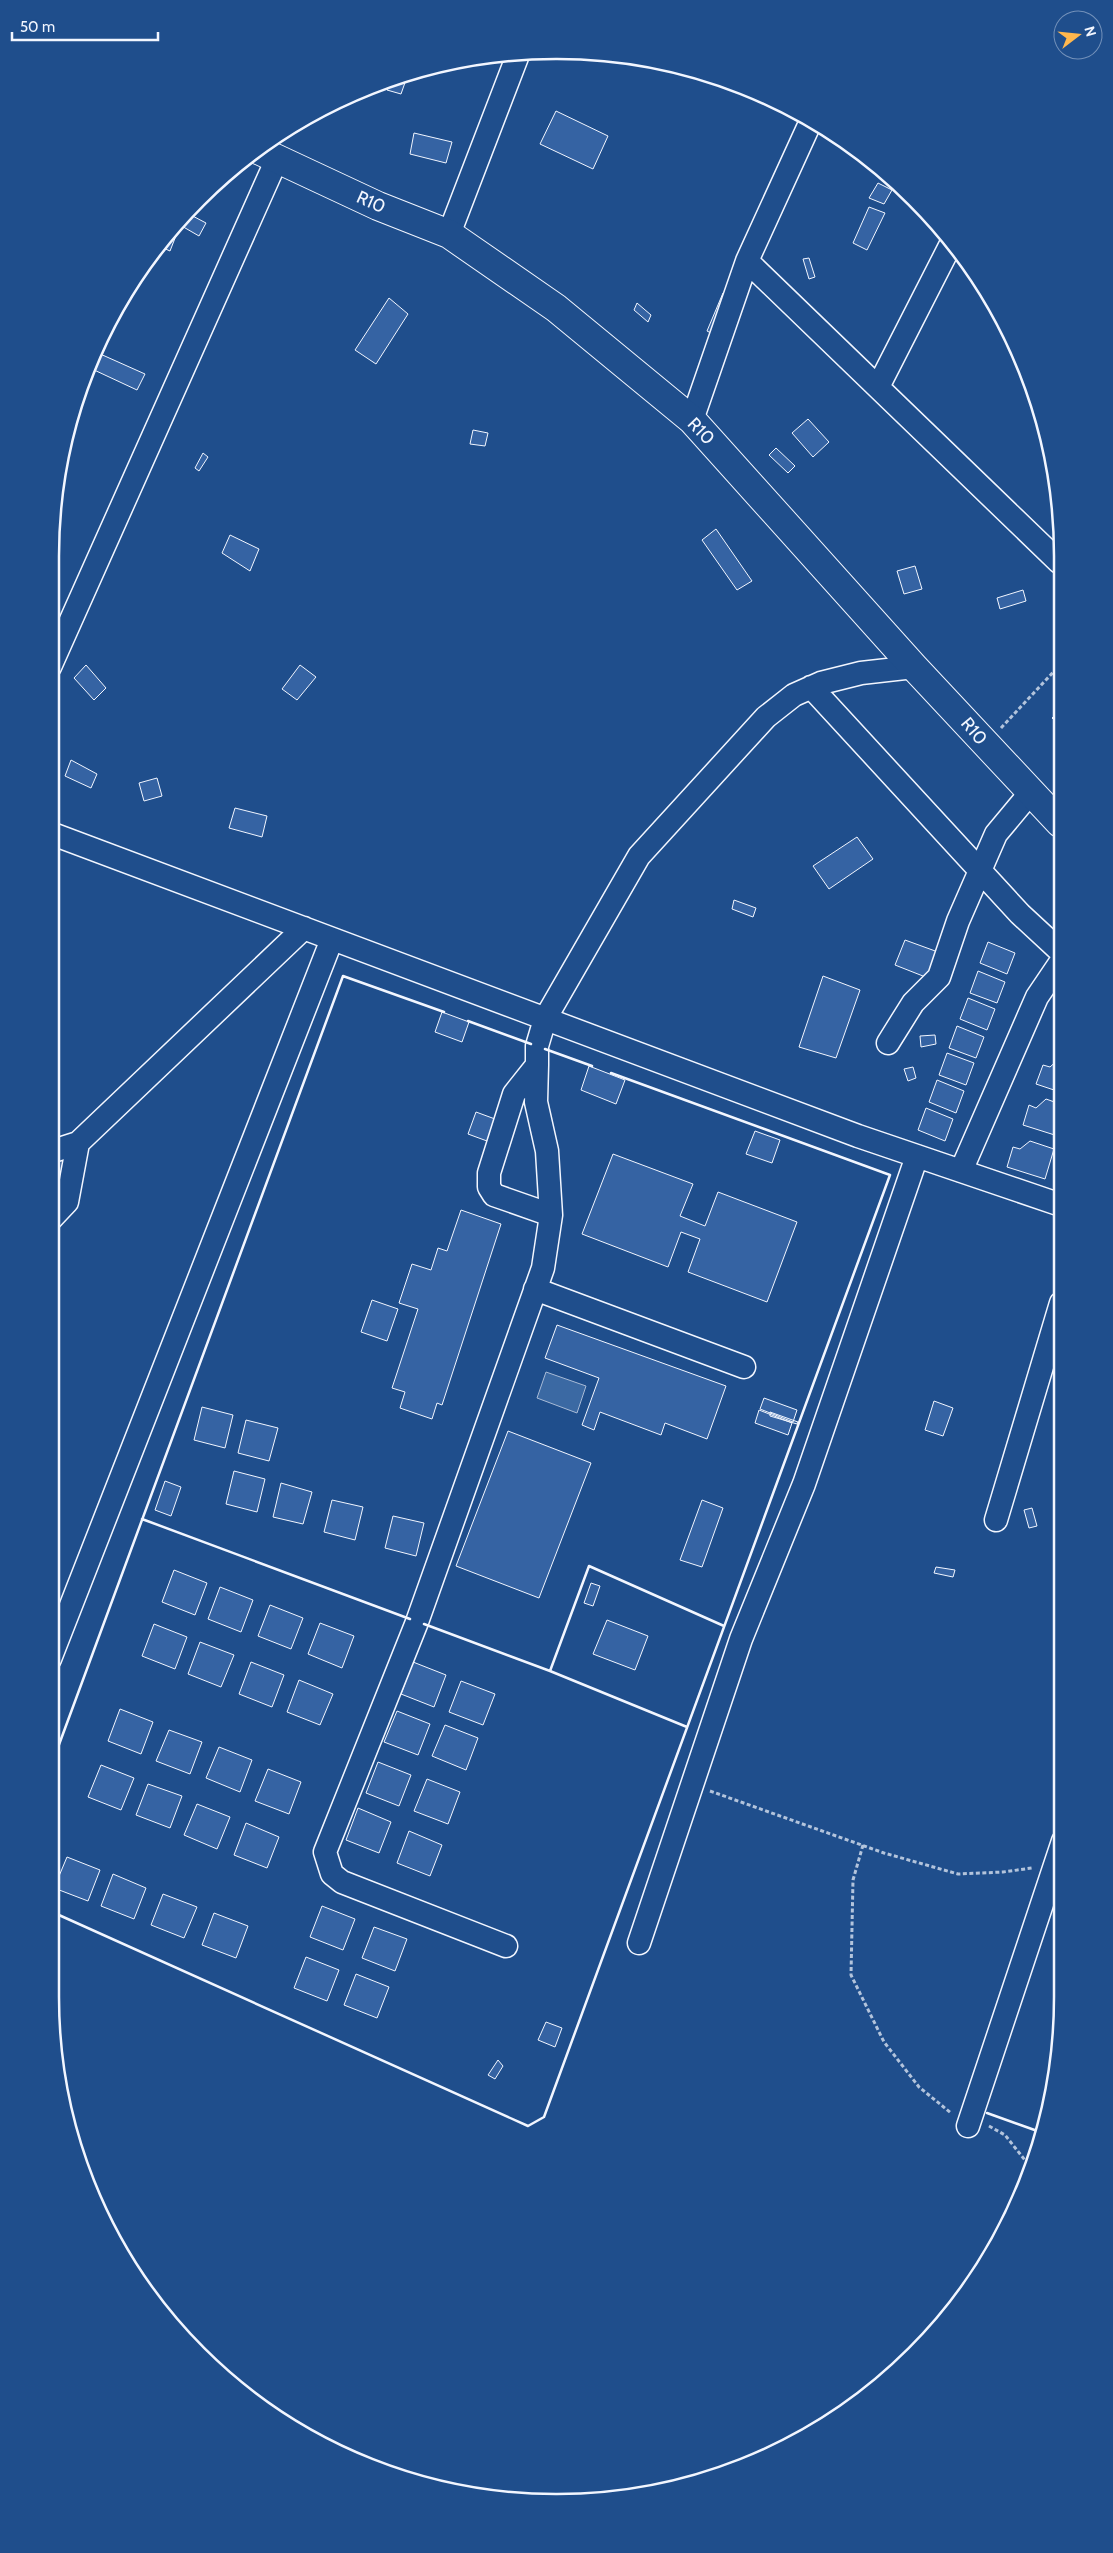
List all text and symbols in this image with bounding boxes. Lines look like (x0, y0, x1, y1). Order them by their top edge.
scale bar (12, 10, 159, 42)
north arrow (1053, 10, 1103, 60)
text: 50 m (20, 18, 55, 36)
text: N (1080, 24, 1101, 39)
street label: R10 (353, 186, 389, 218)
street label: R10 (683, 413, 719, 449)
street label: R10 (956, 713, 992, 749)

